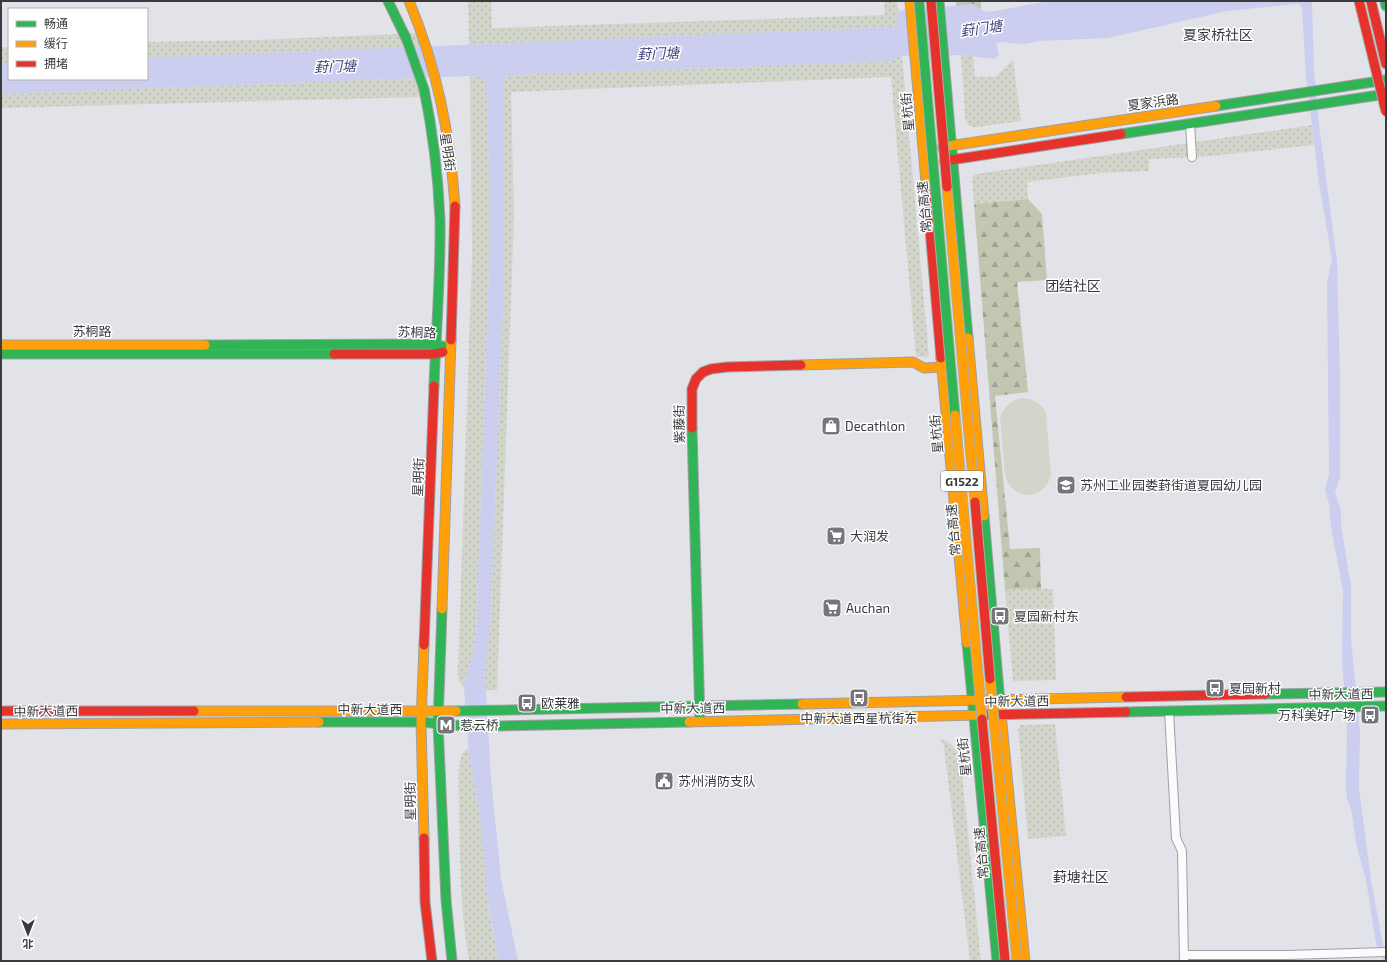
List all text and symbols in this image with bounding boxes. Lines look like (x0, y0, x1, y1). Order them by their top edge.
legend (8, 8, 148, 80)
text: 畅通 (44, 16, 68, 30)
water label: 葑门塘 (959, 16, 1005, 39)
district label: 夏家桥社区 (1183, 26, 1253, 43)
text: 缓行 (44, 36, 68, 50)
water label: 葑门塘 (637, 44, 681, 62)
text: 拥堵 (44, 56, 68, 70)
water label: 葑门塘 (314, 57, 358, 75)
street label: 夏家浜路 (1126, 90, 1180, 114)
street label: 星杭街 (897, 92, 917, 132)
street label: 星明街 (437, 132, 459, 172)
street label: 常台高速 (914, 180, 934, 234)
district label: 团结社区 (1045, 277, 1101, 294)
street label: 苏桐路 (72, 323, 112, 339)
street label: 苏桐路 (397, 323, 437, 341)
street label: 紫藤街 (671, 404, 687, 444)
street label: 星杭街 (926, 414, 946, 454)
shop icon: Decathlon (820, 415, 842, 437)
place label: Decathlon (845, 418, 905, 434)
street label: 星明街 (409, 457, 427, 497)
road number: G1522 (941, 471, 983, 491)
school or university icon: 苏州工业园娄葑街道夏园幼儿园 (1055, 474, 1077, 496)
place label: 苏州工业园娄葑街道夏园幼儿园 (1080, 477, 1262, 493)
street label: 常台高速 (943, 503, 963, 557)
supermarket icon: 大润发 (825, 525, 847, 547)
place label: 大润发 (850, 528, 889, 544)
supermarket icon: Auchan (821, 597, 843, 619)
place label: Auchan (846, 600, 890, 616)
bus stop icon: 夏园新村东 (989, 605, 1011, 627)
place label: 夏园新村东 (1014, 608, 1079, 624)
bus stop icon: 夏园新村 (1204, 677, 1226, 699)
place label: 夏园新村 (1229, 680, 1281, 696)
street label: 中新大道西 (1308, 685, 1374, 703)
bus stop icon: 中新大道西星杭街东 (848, 687, 870, 709)
bus stop icon: 欧莱雅 (516, 692, 538, 714)
street label: 中新大道西 (984, 692, 1050, 710)
place label: 欧莱雅 (541, 695, 580, 711)
street label: 中新大道西 (660, 699, 726, 717)
street label: 中新大道西 (337, 701, 403, 717)
street label: 中新大道西 (13, 702, 79, 720)
bus stop icon: 万科美好广场 (1359, 704, 1381, 726)
place label: 万科美好广场 (1278, 707, 1356, 723)
place label: 中新大道西星杭街东 (800, 710, 918, 726)
metro station icon: 惹云桥 (435, 714, 457, 736)
place label: 惹云桥 (460, 717, 499, 733)
street label: 星杭街 (954, 737, 974, 777)
public building icon: 苏州消防支队 (653, 770, 675, 792)
place label: 苏州消防支队 (678, 773, 756, 789)
street label: 星明街 (402, 781, 418, 821)
street label: 常台高速 (971, 826, 991, 880)
district label: 葑塘社区 (1053, 868, 1109, 885)
north arrow (8, 914, 48, 954)
text: 北 (23, 938, 34, 951)

